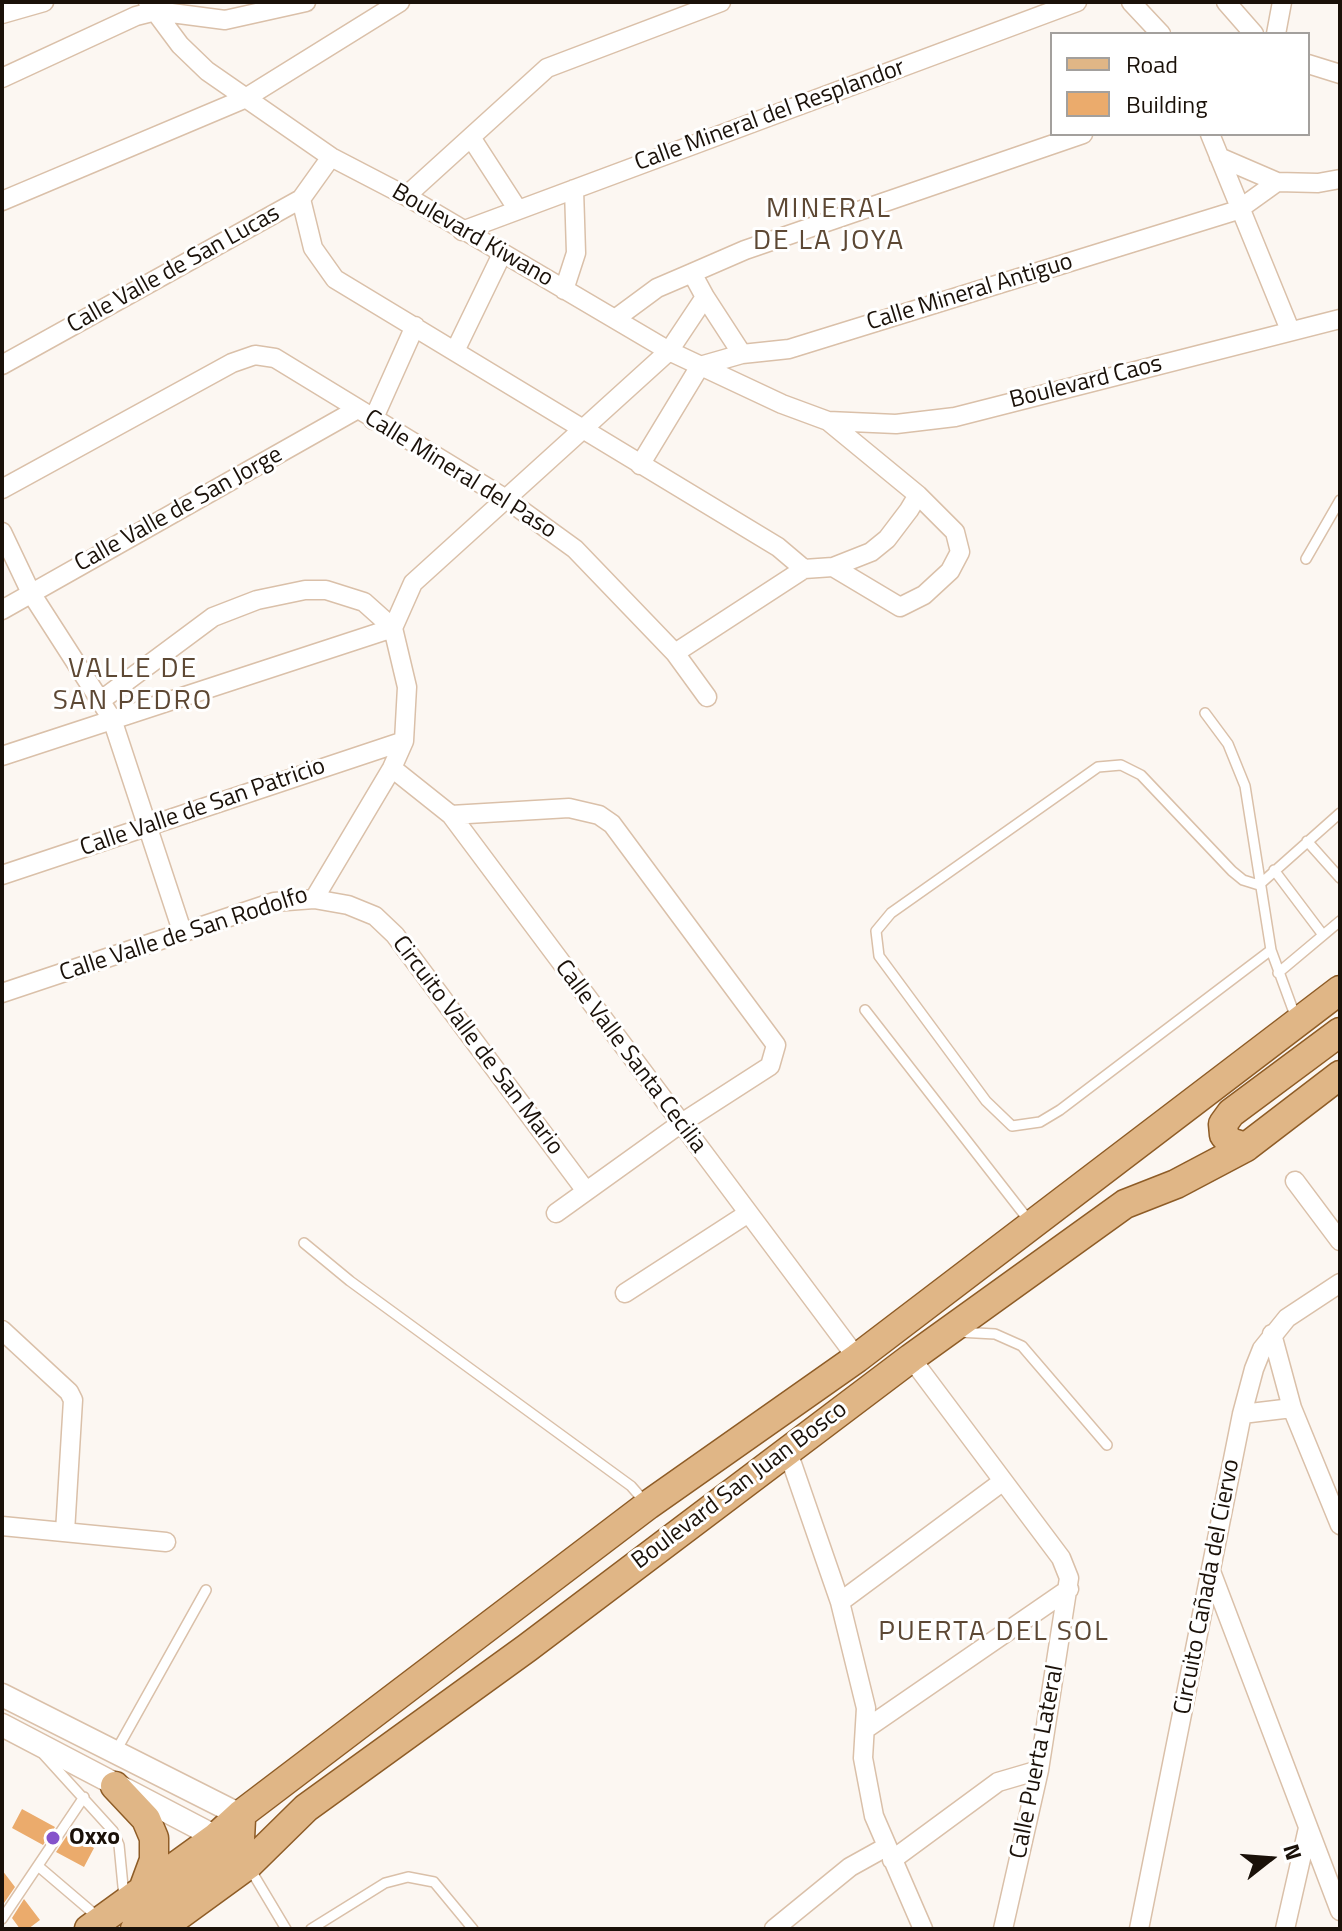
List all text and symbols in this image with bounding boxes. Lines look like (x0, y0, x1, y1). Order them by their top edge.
legend (1050, 32, 1310, 136)
text: Road (1126, 46, 1178, 82)
street label: Calle Mineral del Resplandor (631, 54, 909, 178)
text: Building (1126, 86, 1208, 122)
street label: Boulevard Kiwano (386, 178, 558, 294)
district label: MINERAL DE LA JOYA (753, 193, 905, 259)
street label: Calle Valle de San Lucas (63, 200, 285, 340)
street label: Calle Mineral Antiguo (864, 248, 1076, 338)
street label: Boulevard Caos (1007, 350, 1165, 416)
street label: Calle Mineral del Paso (359, 404, 561, 546)
street label: Calle Valle de San Jorge (70, 441, 288, 579)
district label: VALLE DE SAN PEDRO (53, 653, 213, 719)
street label: Calle Valle de San Patricio (77, 753, 329, 863)
street label: Calle Valle de San Rodolfo (56, 881, 312, 989)
street label: Circuito Valle de San Mario (385, 931, 569, 1161)
street label: Calle Valle Santa Cecilia (548, 955, 712, 1159)
street label: Boulevard San Juan Bosco (627, 1396, 853, 1576)
street label: Circuito Cañada del Ciervo (1169, 1457, 1247, 1717)
district label: PUERTA DEL SOL (878, 1616, 1110, 1650)
street label: Calle Puerta Lateral (1005, 1663, 1071, 1861)
north arrow (1230, 1819, 1310, 1899)
place label: Oxxo (69, 1824, 120, 1852)
marker: Oxxo (44, 1829, 62, 1847)
text: N (1274, 1840, 1311, 1864)

